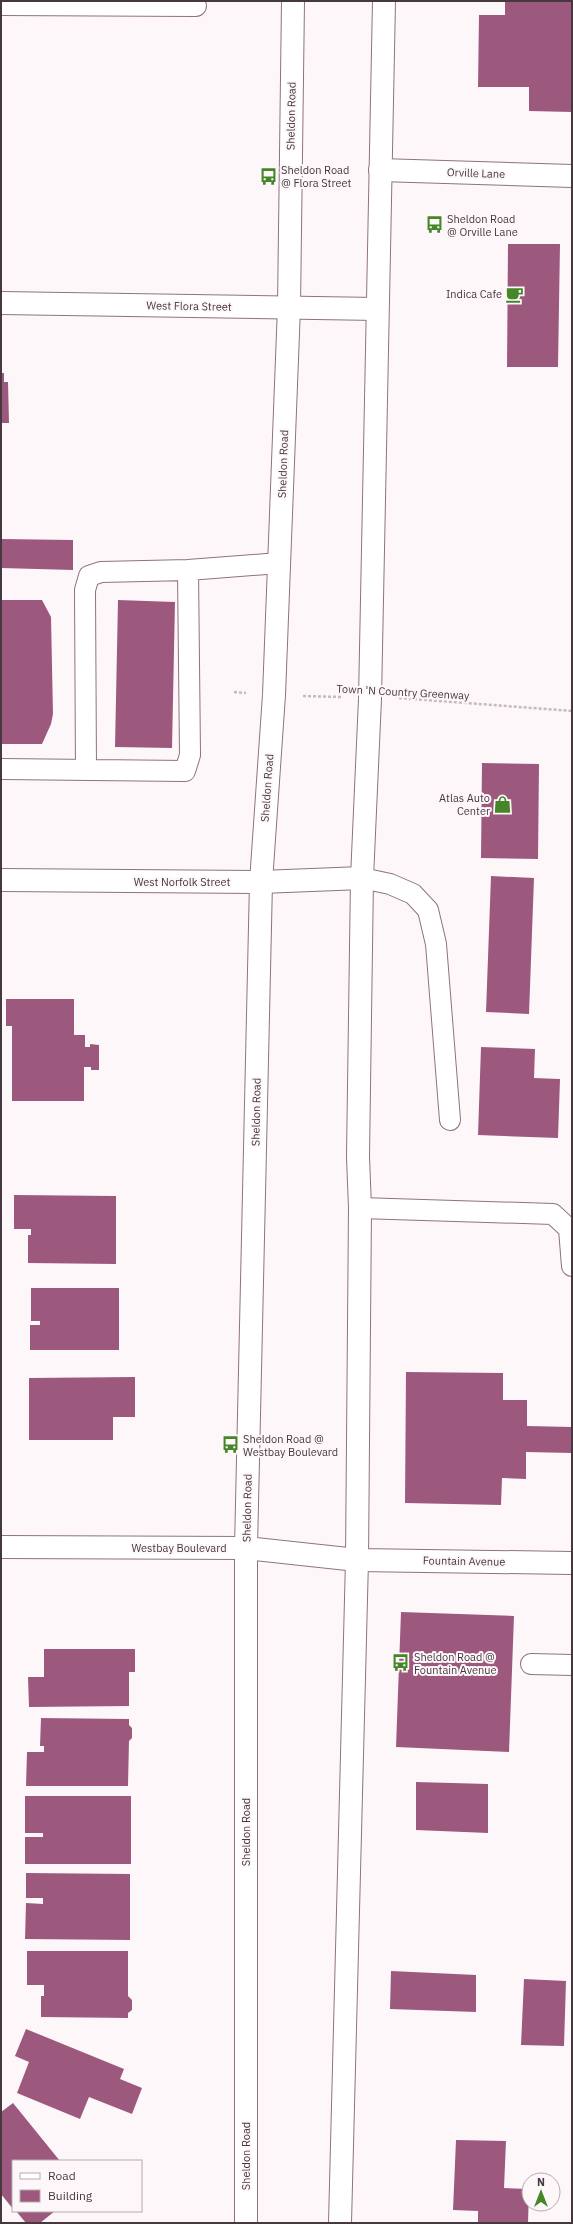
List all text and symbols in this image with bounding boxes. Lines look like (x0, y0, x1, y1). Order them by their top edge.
street label: Sheldon Road (283, 82, 299, 150)
place label: Sheldon Road @ Flora Street (281, 163, 351, 190)
street label: Orville Lane (447, 165, 505, 181)
bus stop icon: Sheldon Road @ Flora Street (258, 166, 278, 186)
place label: Sheldon Road @ Orville Lane (447, 212, 518, 239)
bus stop icon: Sheldon Road @ Orville Lane (424, 215, 444, 235)
cafe icon: Indica Cafe (505, 284, 525, 304)
place label: Indica Cafe (446, 287, 502, 301)
street label: West Flora Street (146, 298, 232, 314)
street label: Sheldon Road (275, 430, 291, 498)
street label: Town 'N Country Greenway (336, 682, 470, 703)
street label: Sheldon Road (258, 753, 276, 823)
place label: Atlas Auto Center (439, 791, 490, 818)
shop icon: Atlas Auto Center (493, 794, 513, 814)
street label: West Norfolk Street (134, 875, 230, 889)
street label: Sheldon Road (248, 1078, 264, 1146)
place label: Sheldon Road @ Westbay Boulevard (243, 1432, 338, 1459)
bus stop icon: Sheldon Road @ Westbay Boulevard (220, 1435, 240, 1455)
street label: Sheldon Road (239, 1474, 255, 1542)
street label: Westbay Boulevard (131, 1541, 227, 1555)
street label: Fountain Avenue (423, 1553, 505, 1569)
place label: Sheldon Road @ Fountain Avenue (414, 1650, 497, 1677)
bus stop icon: Sheldon Road @ Fountain Avenue (391, 1653, 411, 1673)
street label: Sheldon Road (239, 1798, 253, 1866)
street label: Sheldon Road (239, 2122, 253, 2190)
legend (12, 2160, 142, 2212)
text: Road (48, 2168, 76, 2183)
north arrow (521, 2172, 561, 2212)
text: N (537, 2175, 545, 2189)
text: Building (48, 2188, 93, 2203)

